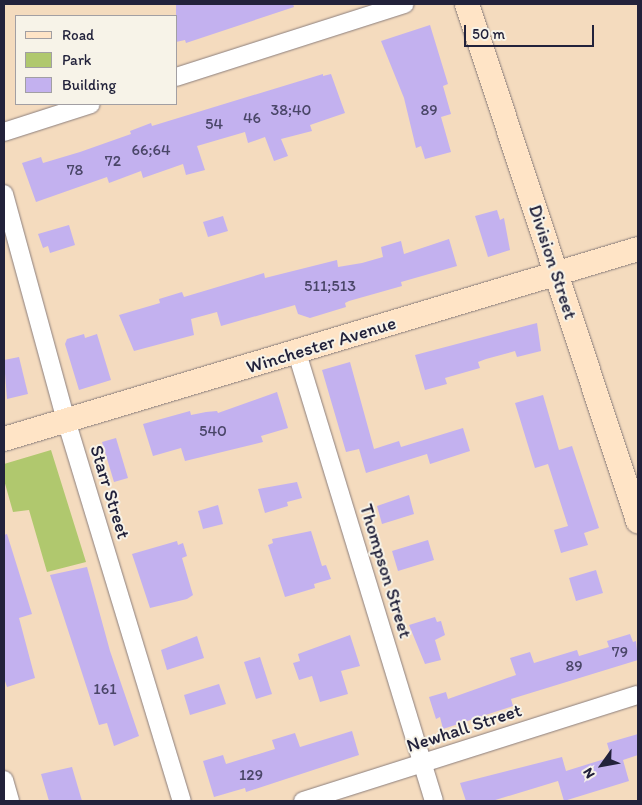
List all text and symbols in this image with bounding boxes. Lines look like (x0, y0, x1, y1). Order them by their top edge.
legend (15, 15, 178, 105)
scale bar (467, 15, 597, 47)
text: 50 m (472, 25, 505, 43)
text: Road (62, 26, 94, 44)
text: Park (62, 51, 92, 69)
text: Building (62, 76, 116, 94)
house number: 38;40 (271, 100, 311, 120)
house number: 89 (420, 100, 438, 120)
house number: 46 (243, 108, 261, 128)
house number: 54 (205, 114, 223, 134)
house number: 66;64 (131, 140, 171, 160)
house number: 72 (105, 151, 121, 171)
house number: 78 (67, 160, 83, 180)
street label: Division Street (524, 202, 582, 322)
house number: 511;513 (304, 276, 356, 296)
street label: Winchester Avenue (243, 311, 399, 379)
house number: 540 (199, 421, 227, 441)
street label: Starr Street (85, 442, 135, 542)
street label: Thompson Street (355, 501, 417, 641)
house number: 79 (612, 642, 628, 662)
house number: 89 (565, 656, 583, 676)
house number: 161 (93, 679, 117, 699)
street label: Newhall Street (404, 699, 524, 757)
north arrow (577, 740, 627, 790)
house number: 129 (239, 765, 263, 785)
text: N (579, 765, 599, 782)

